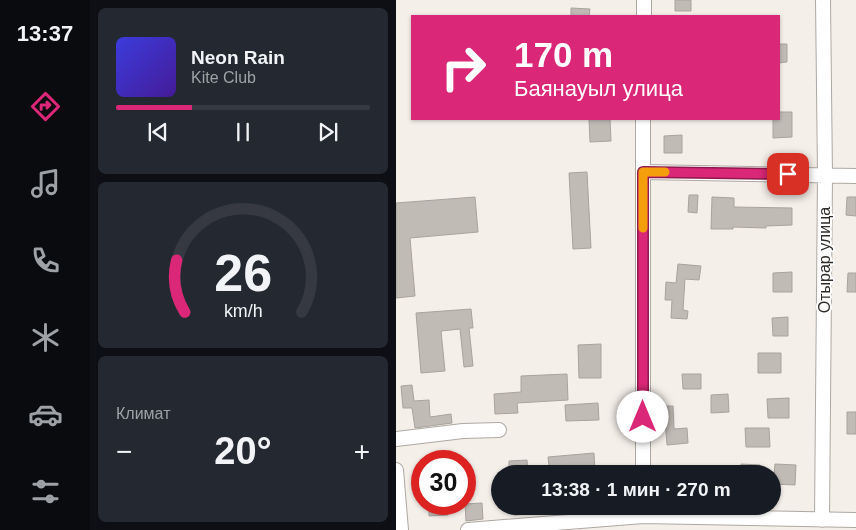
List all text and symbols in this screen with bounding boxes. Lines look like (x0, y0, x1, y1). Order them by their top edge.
text: 13:37 (17, 21, 73, 46)
icon: right (431, 35, 496, 100)
text: 170 m (514, 35, 613, 74)
text: Neon Rain (191, 47, 285, 68)
text: Kite Club (191, 69, 256, 86)
text: Баянауыл улица (514, 76, 683, 101)
icon: directions (28, 89, 63, 124)
icon: previous (144, 118, 172, 146)
icon: pause (229, 118, 257, 146)
icon: next (314, 118, 342, 146)
pin (767, 153, 809, 195)
icon: arrive (774, 160, 802, 188)
icon: music (28, 166, 63, 201)
street label: Отырар улица (816, 207, 833, 313)
icon: phone (28, 243, 63, 278)
text: 26 (214, 244, 272, 302)
text: km/h (224, 301, 262, 321)
icon: climate (28, 320, 63, 355)
position arrow (616, 390, 668, 442)
icon: car (28, 397, 63, 432)
text: Климат (116, 405, 170, 422)
text: 20° (214, 430, 272, 472)
text: − (116, 436, 132, 467)
text: + (354, 436, 370, 467)
speed limit sign: 30 (411, 450, 476, 515)
icon: filters (28, 474, 63, 509)
text: 13:38 · 1 мин · 270 m (541, 479, 731, 500)

